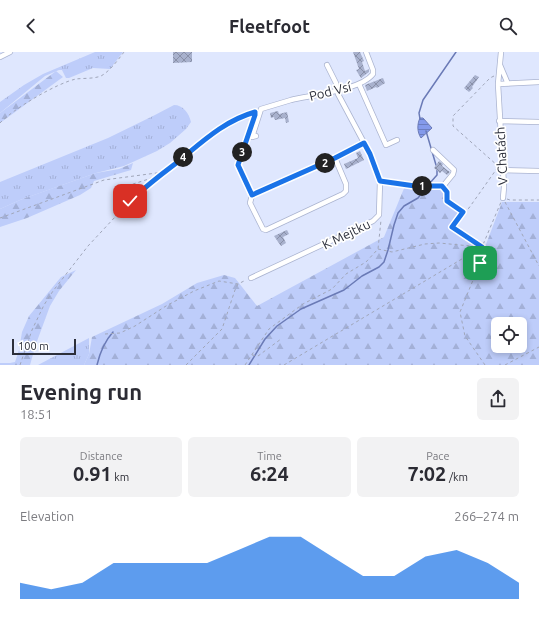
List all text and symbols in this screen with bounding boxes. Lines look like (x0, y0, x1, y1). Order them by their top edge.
icon: back (20, 15, 42, 37)
icon: search (497, 15, 519, 37)
text: Fleetfoot (229, 16, 310, 36)
street label: Pod Vsí (308, 79, 353, 103)
street label: V Chatách (492, 126, 510, 186)
pin: 3 (232, 142, 252, 162)
text: 3 (239, 146, 245, 158)
pin: 4 (173, 147, 193, 167)
text: 4 (180, 151, 186, 163)
pin: 2 (315, 153, 335, 173)
text: 2 (322, 157, 328, 169)
pin: 1 (412, 176, 432, 196)
text: 1 (419, 180, 425, 192)
pin (113, 184, 147, 218)
icon: check (119, 190, 141, 212)
street label: K Mejtku (320, 216, 372, 252)
pin (463, 246, 497, 280)
icon: arrive (469, 252, 491, 274)
map controls (491, 317, 527, 353)
button: locate (491, 317, 527, 353)
scale bar (12, 337, 76, 356)
text: 100 m (18, 340, 49, 352)
button: share (477, 378, 519, 420)
text: Evening run (20, 379, 142, 404)
text: 18:51 (20, 407, 53, 421)
text: Distance (80, 450, 122, 462)
text: Time (257, 450, 282, 462)
text: Pace (426, 450, 449, 462)
text: 0.91 (73, 462, 112, 485)
text: 6:24 (250, 462, 289, 485)
text: 7:02 (408, 462, 446, 485)
text: km (112, 471, 129, 483)
text: /km (446, 471, 468, 483)
text: Elevation (20, 509, 74, 523)
text: 266–274 m (454, 509, 519, 523)

